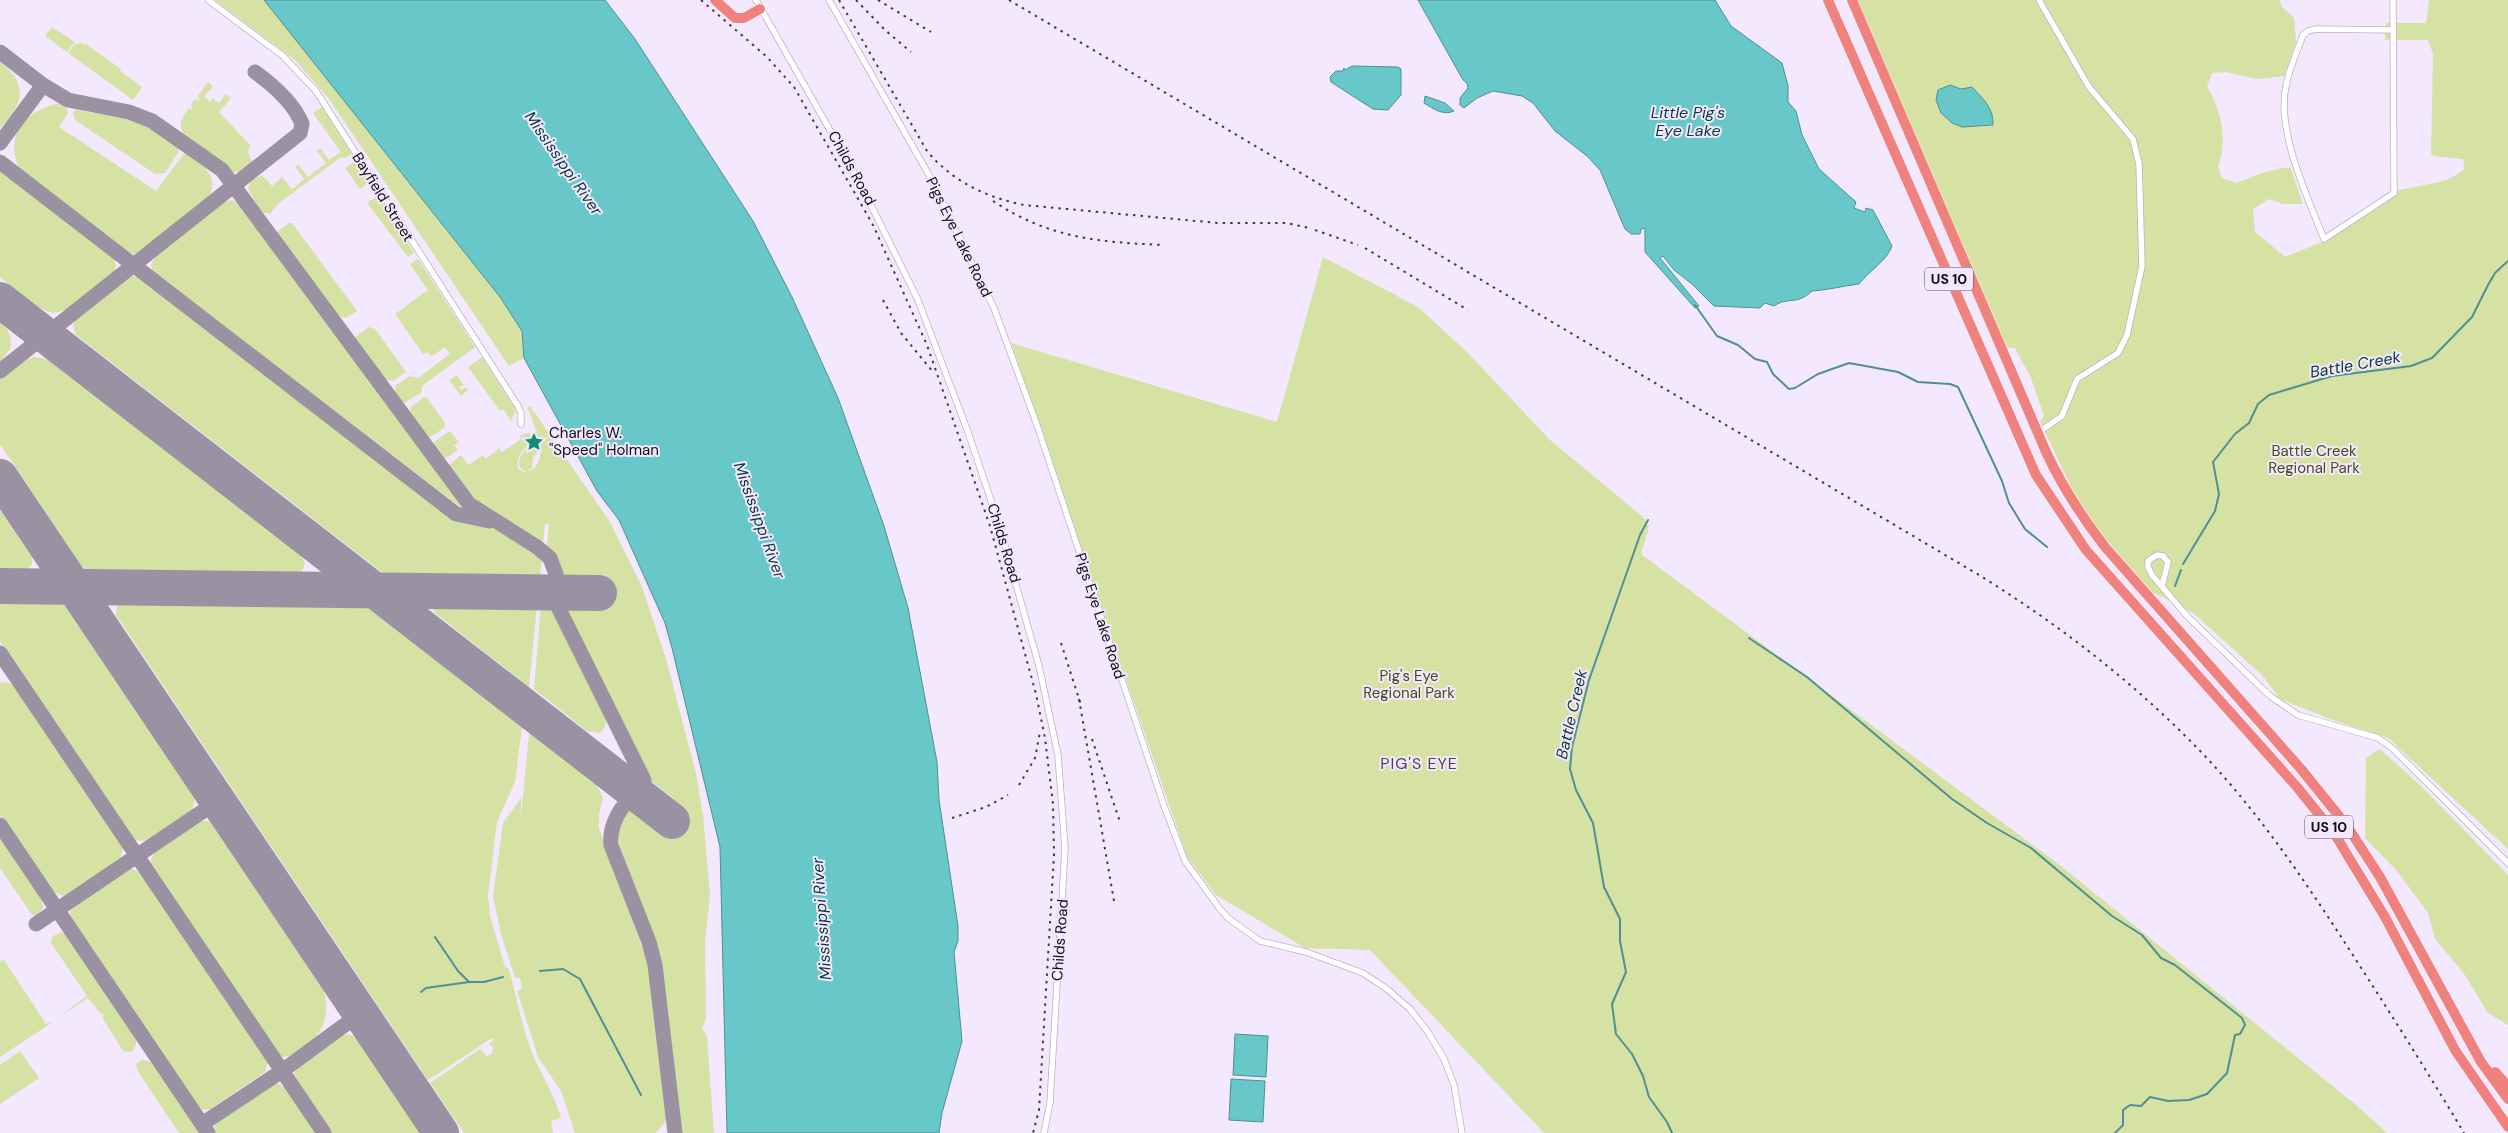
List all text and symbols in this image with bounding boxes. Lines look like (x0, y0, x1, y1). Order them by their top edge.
water label: Little Pig's Eye Lake (1651, 102, 1725, 141)
water label: Mississippi River (520, 107, 608, 220)
street label: Childs Road (823, 127, 881, 209)
street label: Bayfield Street (348, 149, 418, 245)
street label: Pigs Eye Lake Road (921, 174, 997, 300)
road number: US 10 (1925, 268, 1973, 290)
water label: Battle Creek (2308, 346, 2403, 383)
place label: Charles W. "Speed" Holman (549, 423, 659, 460)
place icon: Charles W. "Speed" Holman (523, 431, 545, 453)
park label: Battle Creek Regional Park (2268, 441, 2360, 478)
water label: Mississippi River (729, 459, 791, 582)
street label: Childs Road (982, 501, 1026, 585)
street label: Pigs Eye Lake Road (1070, 550, 1130, 682)
park label: Pig's Eye Regional Park (1363, 666, 1455, 703)
water label: Battle Creek (1551, 666, 1592, 761)
district label: PIG'S EYE (1380, 753, 1458, 774)
road number: US 10 (2305, 816, 2353, 839)
water label: Mississippi River (807, 856, 836, 981)
street label: Childs Road (1047, 898, 1073, 982)

